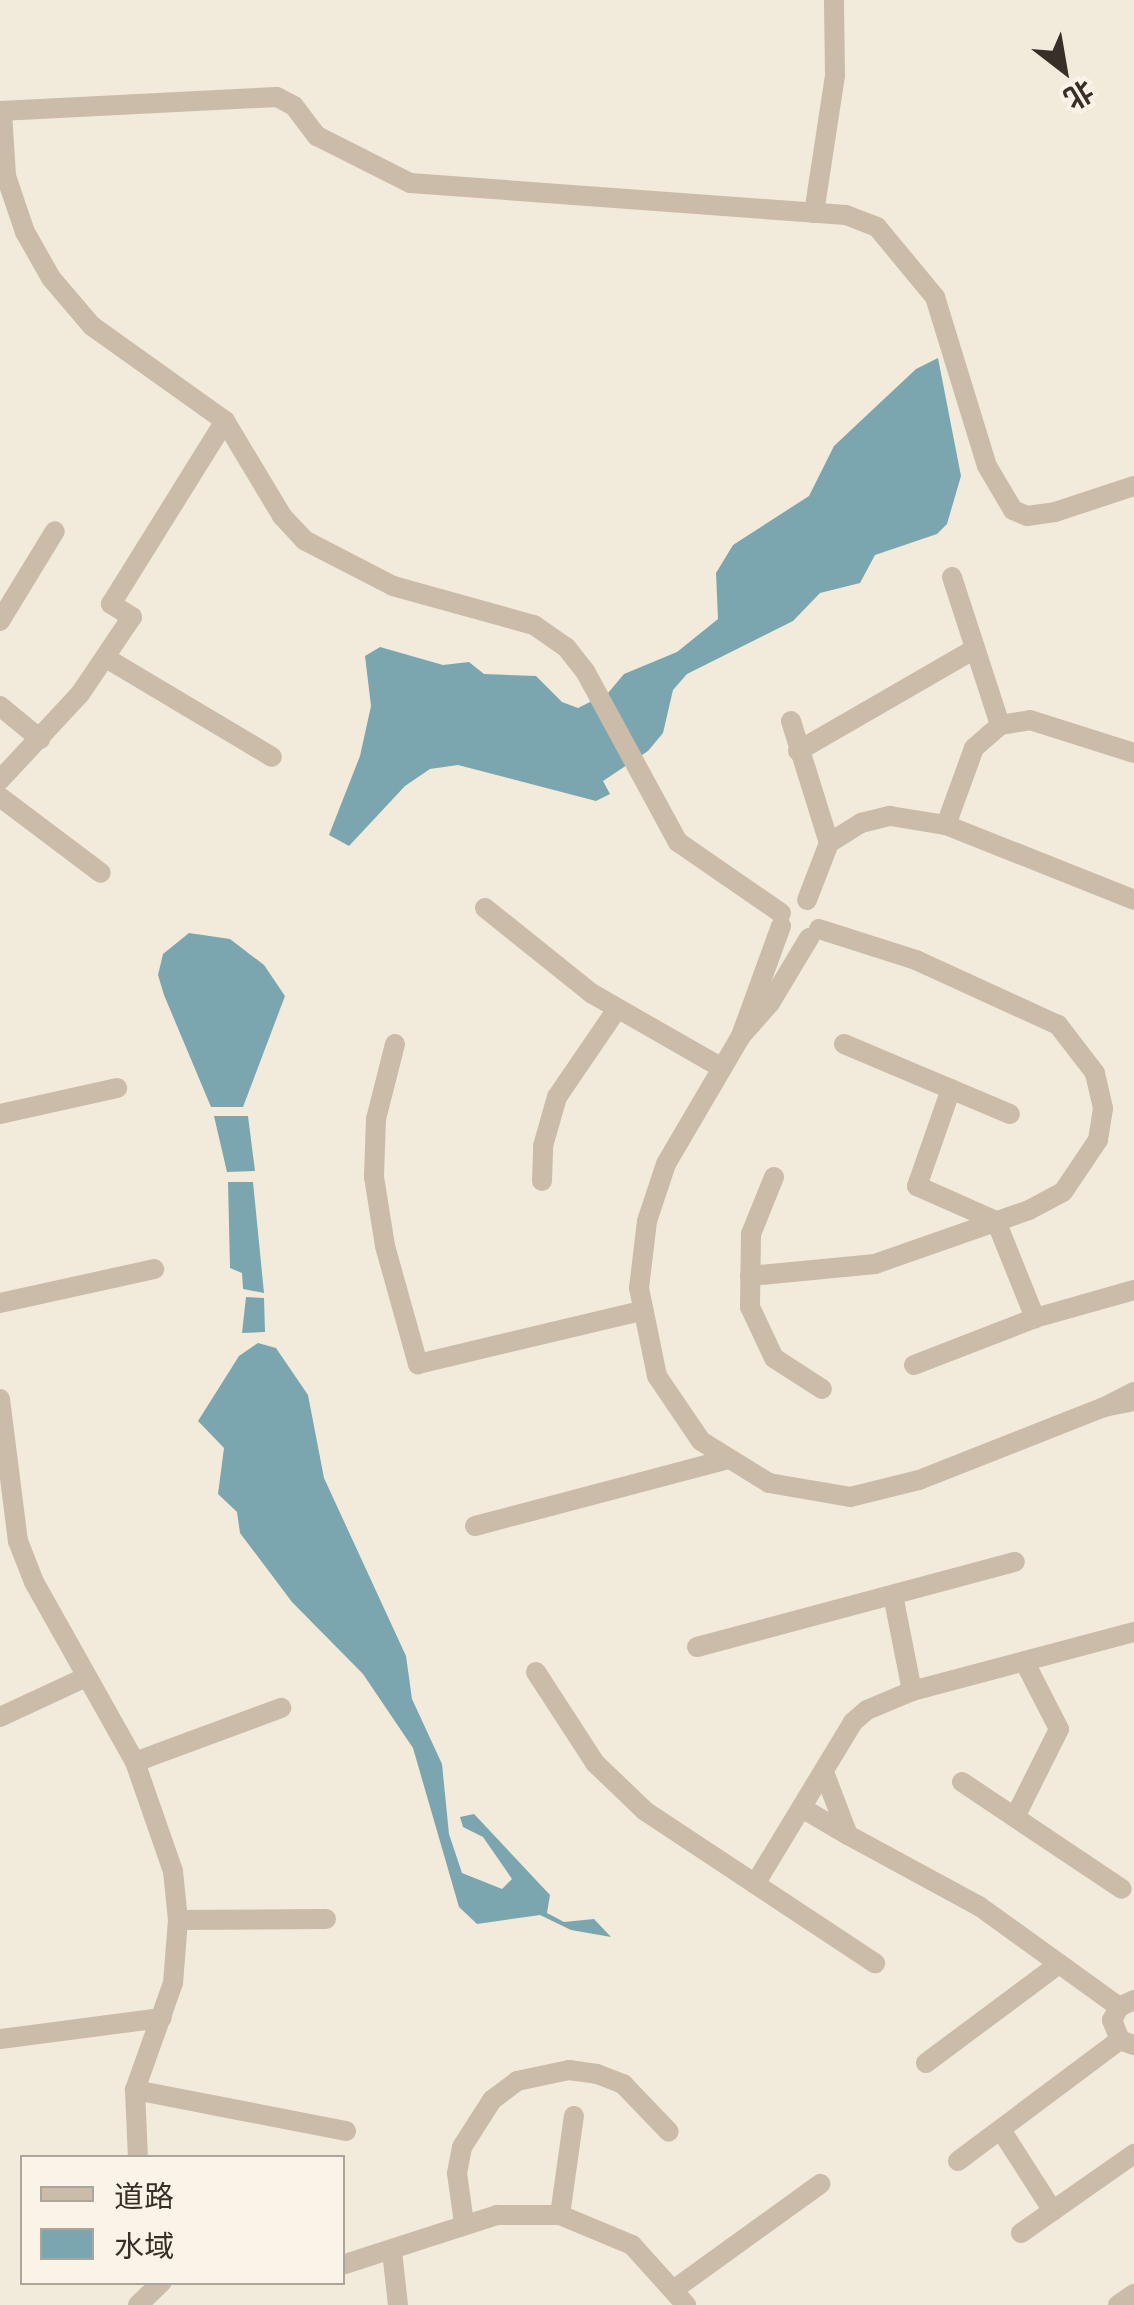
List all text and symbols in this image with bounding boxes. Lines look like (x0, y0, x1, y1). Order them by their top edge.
north arrow (1014, 20, 1114, 120)
text: 北 (1058, 72, 1101, 119)
legend (20, 2155, 345, 2285)
text: 道路 (114, 2175, 174, 2216)
text: 水域 (114, 2225, 174, 2266)

